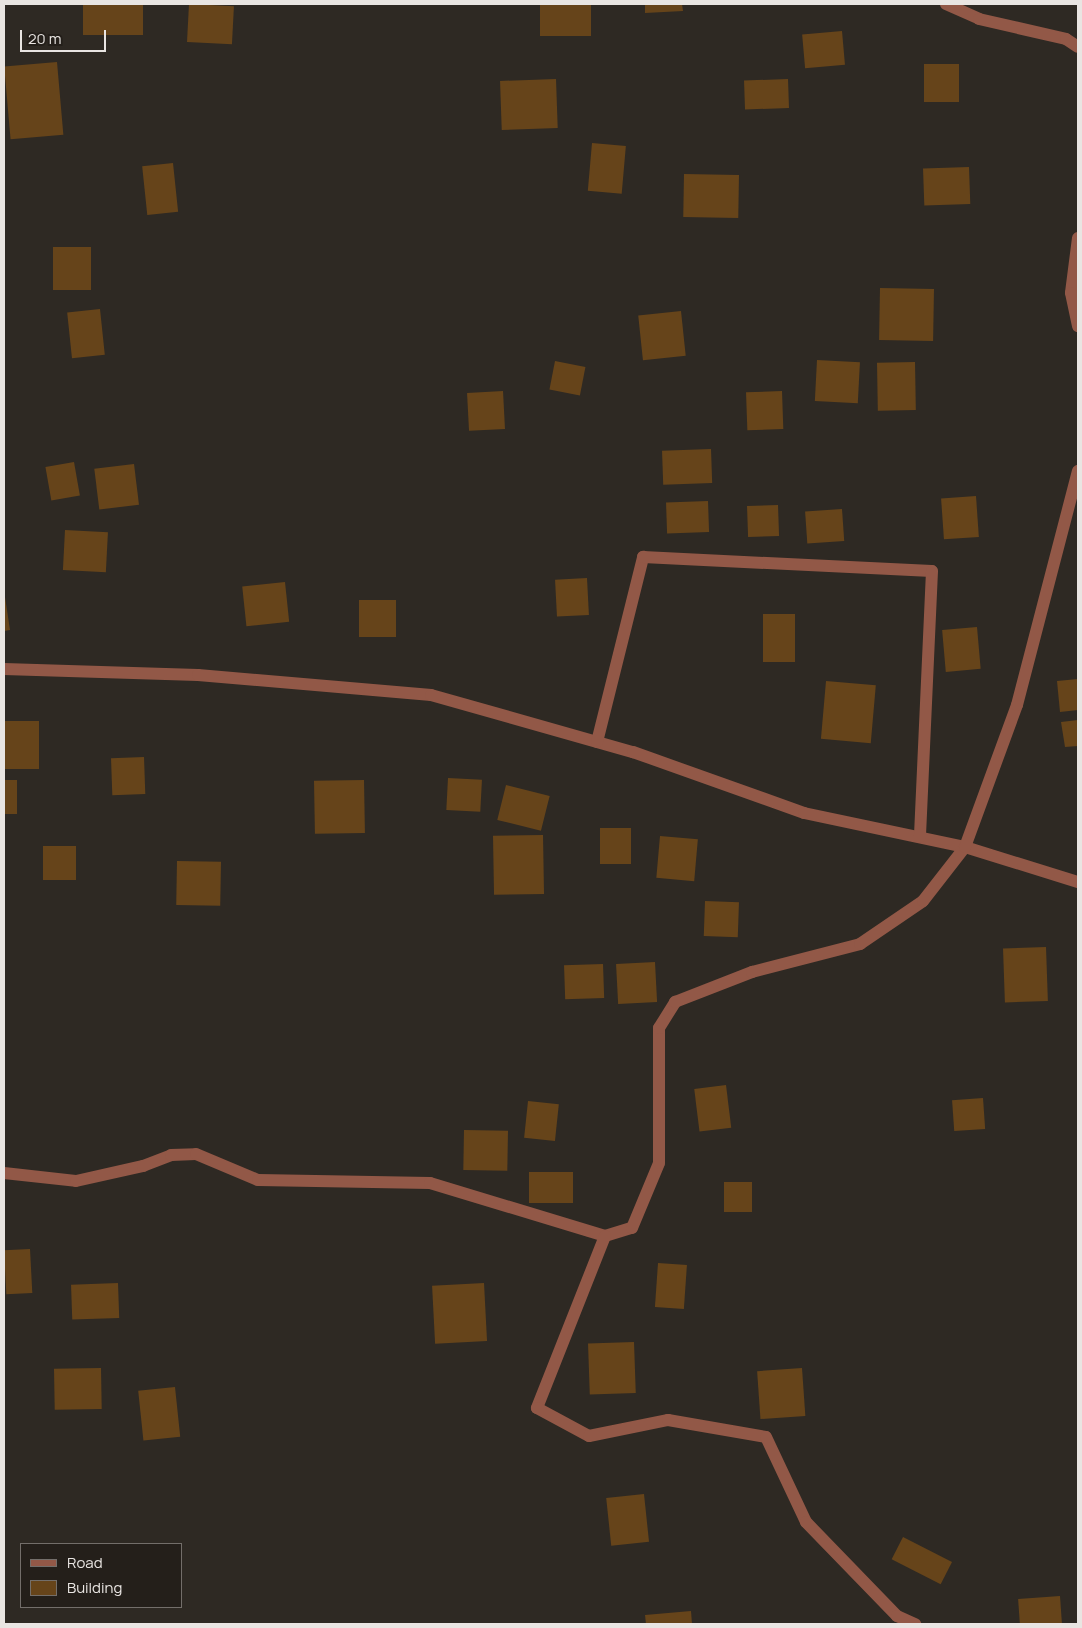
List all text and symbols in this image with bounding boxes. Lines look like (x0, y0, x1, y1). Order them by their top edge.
scale bar (22, 20, 109, 52)
text: 20 m (28, 28, 61, 49)
legend (20, 1543, 182, 1608)
text: Road (67, 1552, 103, 1573)
text: Building (67, 1577, 122, 1598)

